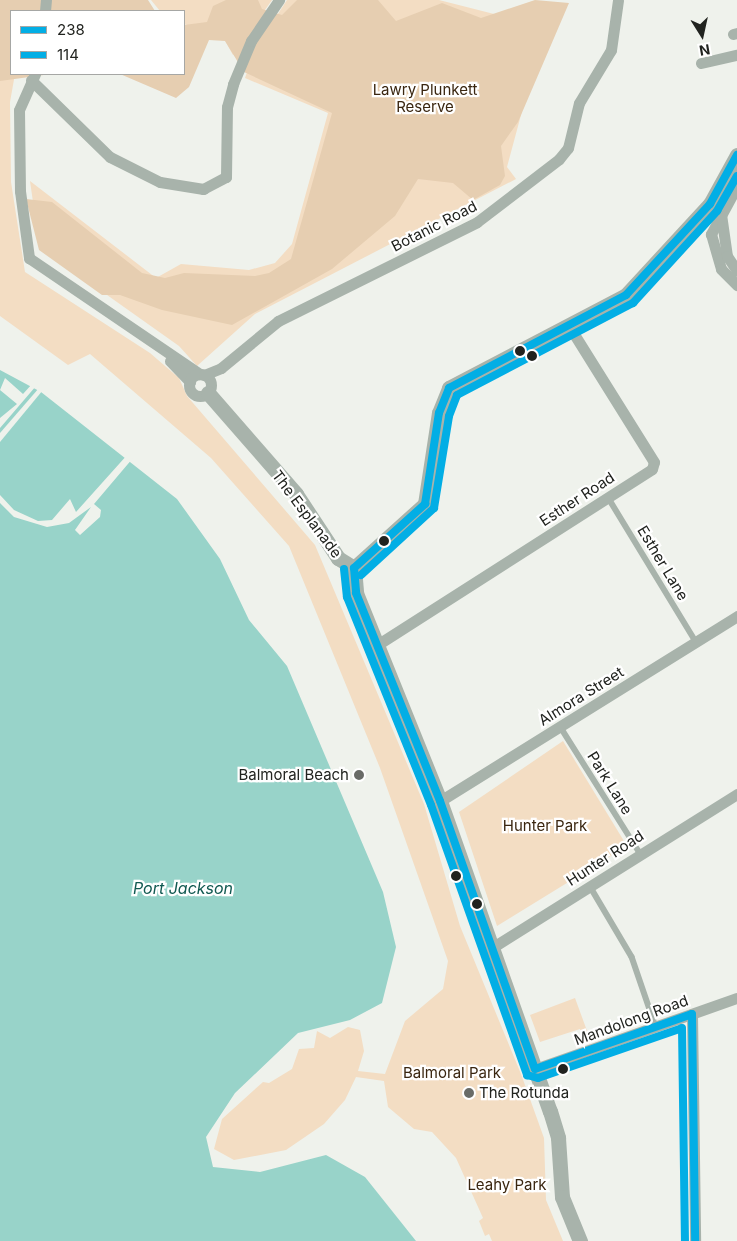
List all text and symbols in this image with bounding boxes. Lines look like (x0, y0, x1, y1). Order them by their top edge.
legend (10, 10, 185, 75)
north arrow (677, 10, 727, 60)
text: 238 (57, 20, 85, 39)
text: N (698, 41, 711, 60)
text: 114 (57, 45, 79, 64)
park label: Lawry Plunkett Reserve (373, 80, 477, 115)
street label: Botanic Road (388, 197, 480, 255)
unlabelled marker (515, 346, 525, 356)
unlabelled marker (527, 351, 537, 361)
street label: The Esplanade (268, 467, 346, 561)
street label: Esther Road (536, 468, 618, 530)
street label: Esther Lane (634, 522, 692, 604)
unlabelled marker (379, 536, 389, 546)
street label: Almora Street (535, 663, 627, 729)
street label: Park Lane (584, 748, 636, 818)
place label: Balmoral Beach (239, 766, 349, 784)
marker: Balmoral Beach (353, 769, 365, 781)
park label: Hunter Park (503, 817, 587, 835)
street label: Hunter Road (563, 826, 647, 890)
unlabelled marker (451, 871, 461, 881)
water label: Port Jackson (133, 878, 233, 898)
unlabelled marker (472, 899, 482, 909)
street label: Mandolong Road (571, 991, 691, 1049)
park label: Balmoral Park (403, 1064, 501, 1082)
unlabelled marker (558, 1064, 568, 1074)
place label: The Rotunda (479, 1084, 569, 1102)
marker: The Rotunda (463, 1087, 475, 1099)
park label: Leahy Park (467, 1176, 547, 1194)

